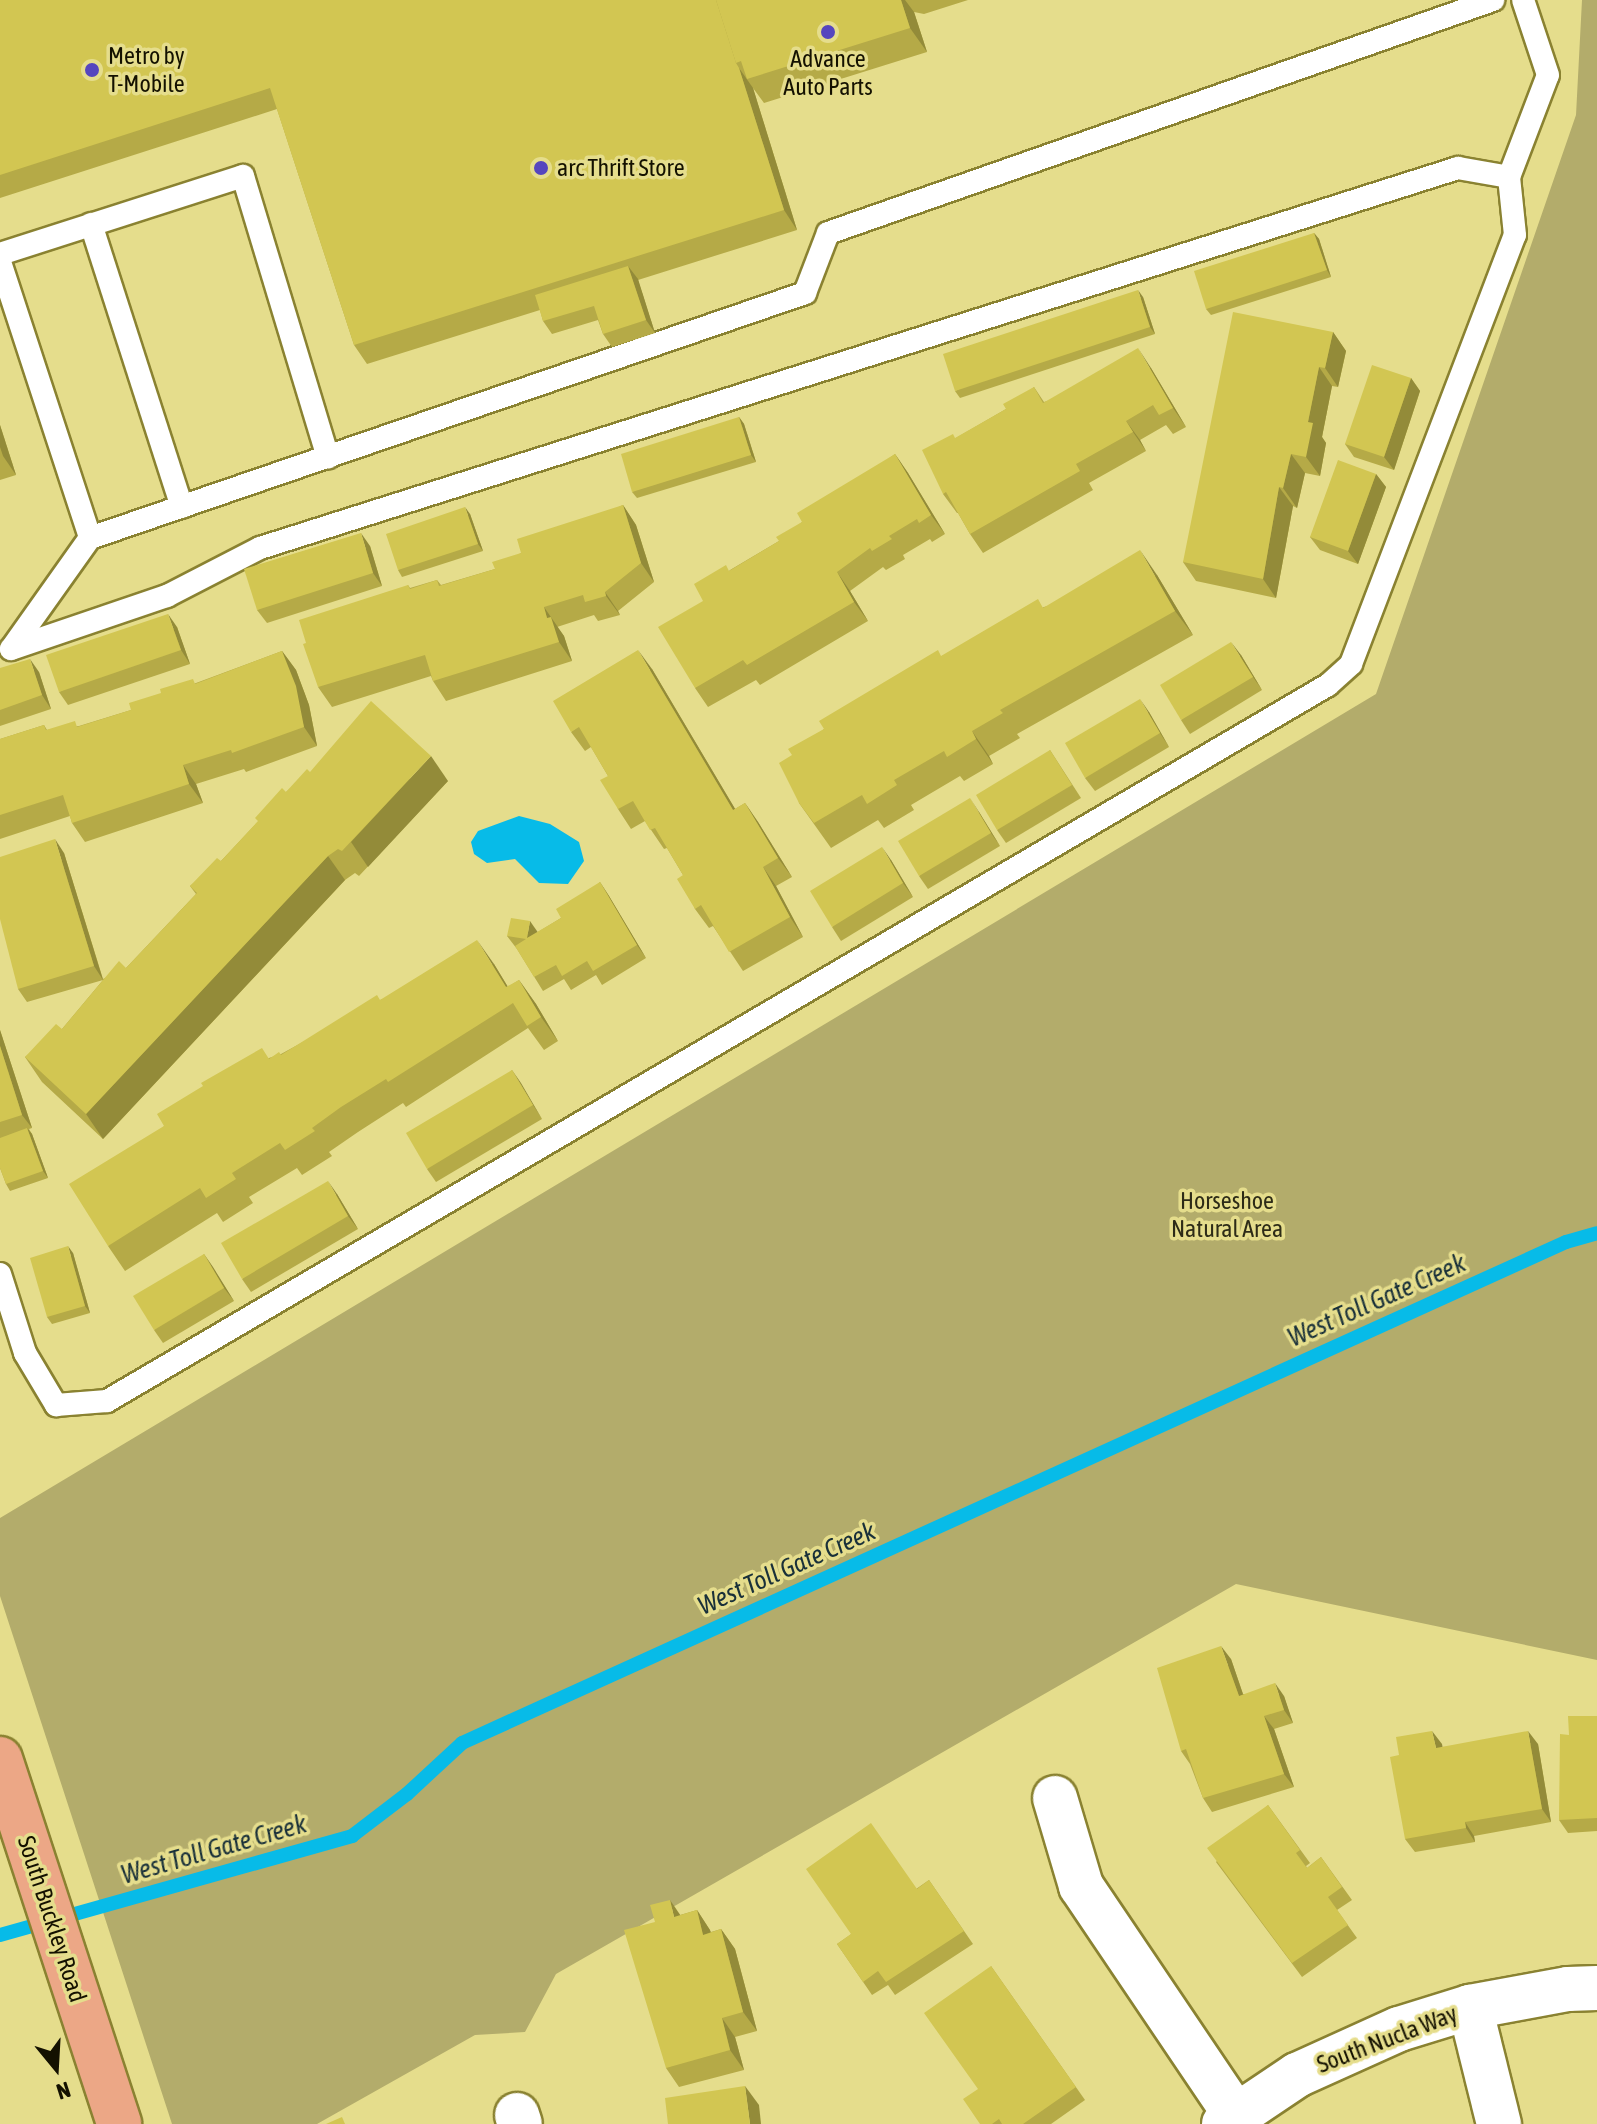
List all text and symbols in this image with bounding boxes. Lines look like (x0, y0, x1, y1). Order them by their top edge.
marker: Advance Auto Parts (819, 23, 837, 41)
place label: Metro by T-Mobile (108, 42, 185, 98)
place label: Advance Auto Parts (783, 45, 873, 101)
marker: Metro by T-Mobile (83, 61, 101, 79)
place label: arc Thrift Store (557, 154, 685, 182)
marker: arc Thrift Store (532, 159, 550, 177)
park label: Horseshoe Natural Area (1171, 1187, 1283, 1243)
water label: West Toll Gate Creek (1283, 1248, 1471, 1354)
water label: West Toll Gate Creek (693, 1516, 881, 1622)
water label: West Toll Gate Creek (118, 1809, 310, 1891)
street label: South Buckley Road (12, 1832, 92, 2006)
street label: South Nucla Way (1313, 1999, 1461, 2079)
north arrow (16, 2028, 96, 2108)
text: N (53, 2076, 74, 2105)

